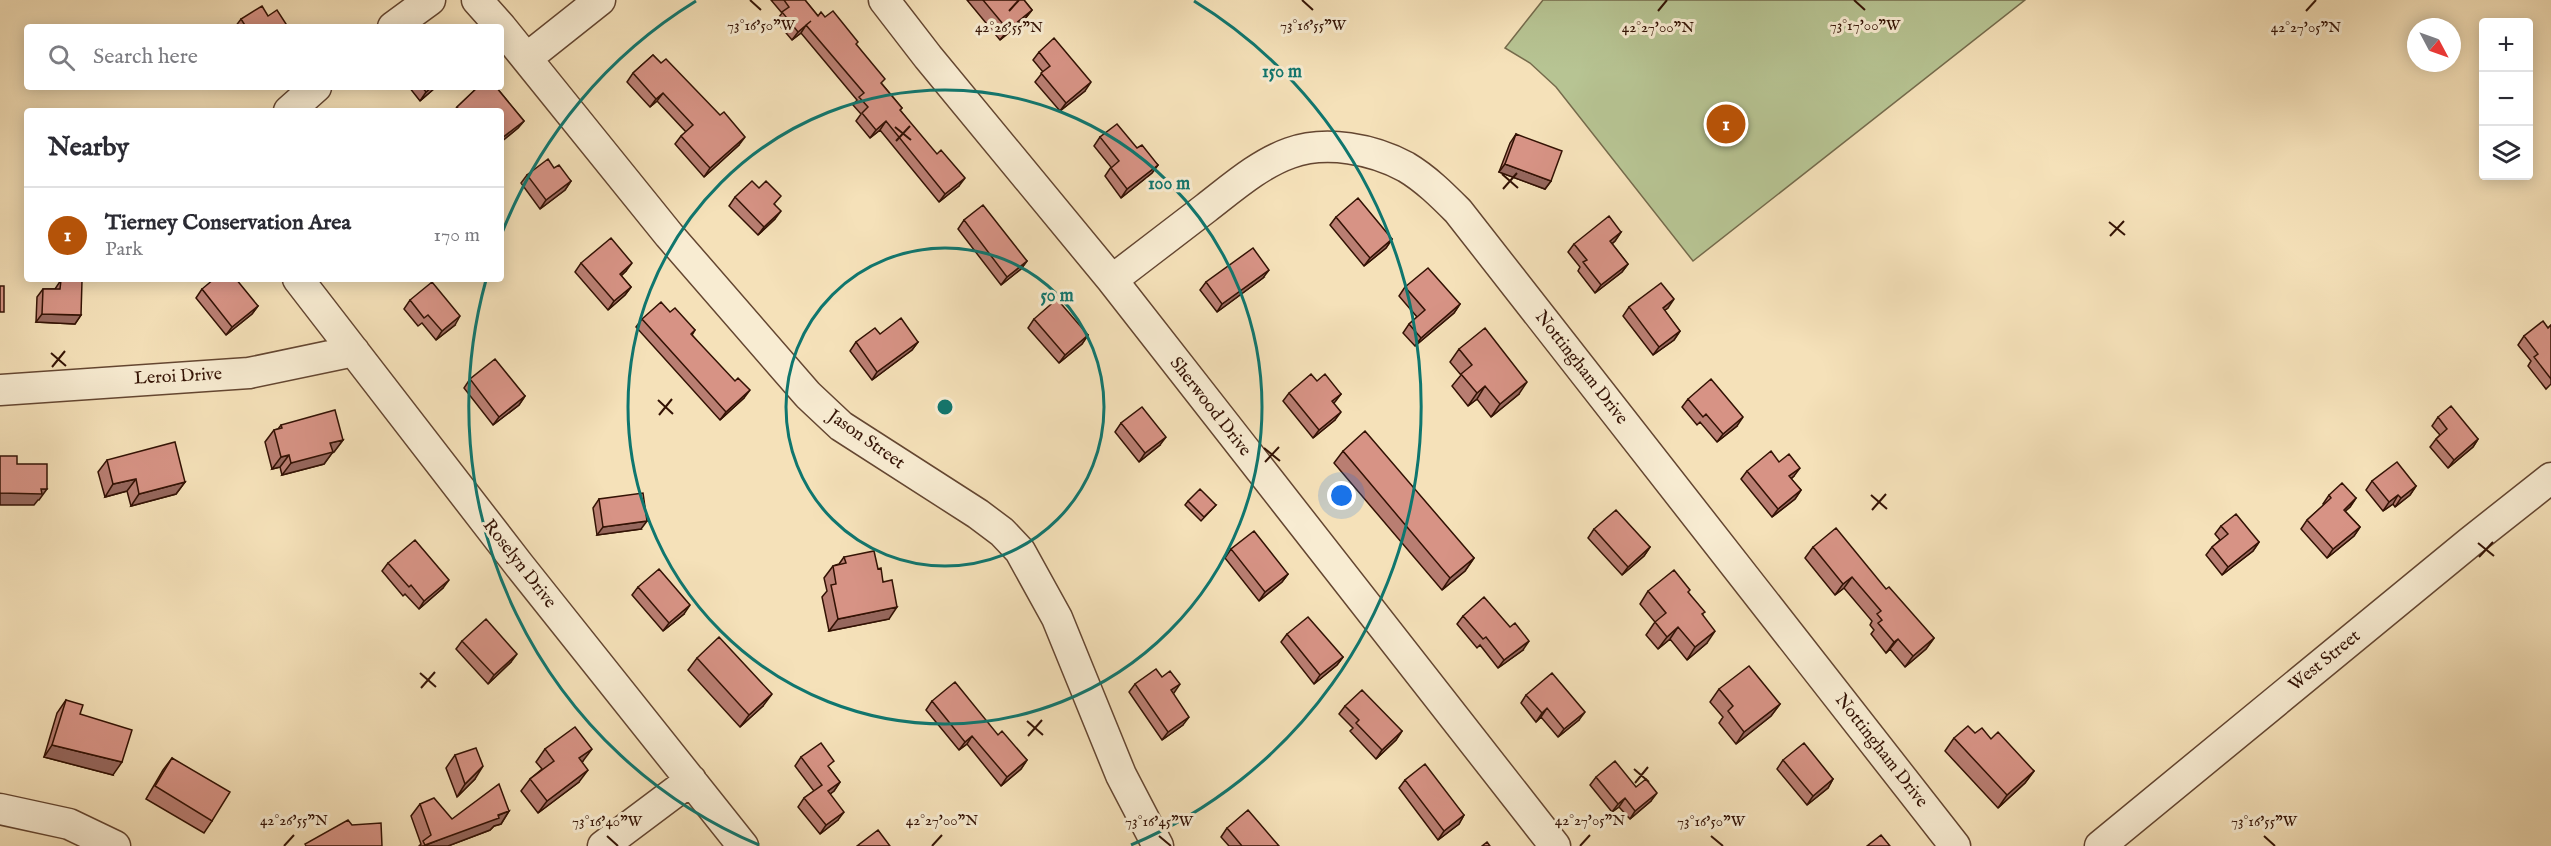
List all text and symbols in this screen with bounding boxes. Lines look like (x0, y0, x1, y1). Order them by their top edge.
text: 73°16'50"W (727, 16, 796, 35)
text: 73°16'55"W (1280, 16, 1347, 35)
text: 73°17'00"W (1830, 16, 1901, 35)
text: 42°26'55"N (975, 18, 1043, 37)
text: 42°27'00"N (1622, 18, 1694, 37)
text: 42°27'05"N (2271, 18, 2341, 37)
north arrow (2407, 18, 2461, 72)
map controls (2479, 18, 2533, 180)
button: + (2479, 18, 2533, 72)
search box (24, 24, 504, 90)
icon: search (45, 41, 78, 74)
text: Search here (93, 43, 198, 71)
text: 150 m (1262, 61, 1302, 84)
button: − (2479, 72, 2533, 126)
pin: 1 (1706, 102, 1746, 146)
button: layers (2479, 126, 2533, 180)
text: Nearby (48, 131, 129, 164)
text: 100 m (1148, 173, 1190, 196)
text: Tierney Conservation Area (105, 209, 351, 237)
text: 1 (64, 223, 71, 248)
text: 170 m (434, 223, 480, 248)
text: Park (105, 237, 143, 262)
text: 50 m (1040, 285, 1074, 308)
street label: Nottingham Drive (1529, 306, 1633, 430)
street label: Sherwood Drive (1164, 353, 1256, 461)
street label: Leroi Drive (133, 363, 223, 391)
centre of rings (935, 397, 955, 417)
street label: Jason Street (821, 404, 909, 475)
your location (1327, 481, 1356, 510)
street label: Roselyn Drive (477, 515, 561, 613)
street label: West Street (2284, 625, 2366, 697)
street label: Nottingham Drive (1829, 689, 1933, 813)
text: 42°26'55"N (260, 811, 328, 830)
text: 42°27'00"N (906, 811, 978, 830)
text: 42°27'05"N (1555, 811, 1625, 830)
text: 73°16'40"W (572, 812, 643, 831)
text: 73°16'45"W (1125, 812, 1194, 831)
text: 73°16'50"W (1677, 812, 1746, 831)
text: 73°16'55"W (2231, 812, 2298, 831)

